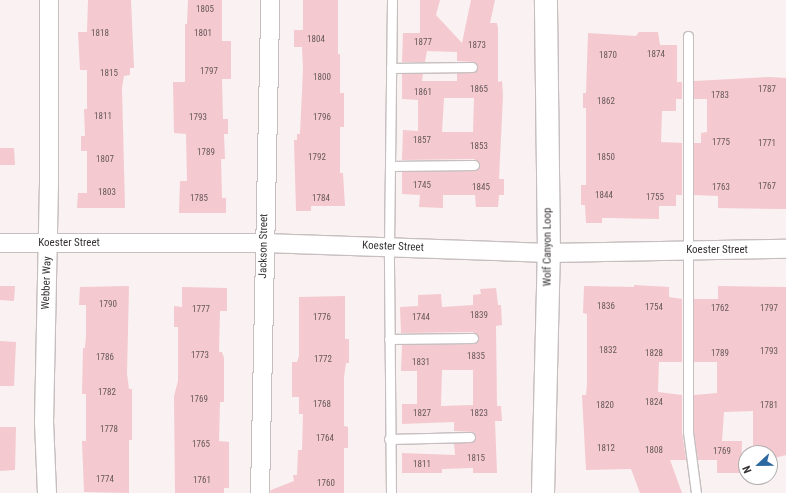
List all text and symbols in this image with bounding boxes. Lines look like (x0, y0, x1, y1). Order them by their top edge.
house number: 1805 (196, 4, 214, 14)
house number: 1818 (91, 28, 109, 38)
house number: 1801 (194, 28, 212, 38)
house number: 1804 (307, 34, 325, 44)
house number: 1877 (414, 37, 432, 47)
house number: 1873 (468, 40, 486, 50)
house number: 1874 (647, 49, 665, 59)
house number: 1870 (599, 50, 617, 60)
house number: 1797 (200, 66, 218, 76)
house number: 1815 (100, 68, 118, 78)
house number: 1800 (313, 72, 331, 82)
house number: 1865 (470, 84, 488, 94)
house number: 1787 (758, 84, 776, 94)
house number: 1861 (414, 87, 432, 97)
house number: 1783 (711, 90, 729, 100)
house number: 1862 (597, 96, 615, 106)
house number: 1811 (94, 111, 112, 121)
house number: 1793 (189, 112, 207, 122)
house number: 1796 (313, 112, 331, 122)
house number: 1857 (413, 135, 431, 145)
house number: 1775 (712, 137, 730, 147)
house number: 1771 (758, 138, 776, 148)
house number: 1853 (470, 141, 488, 151)
house number: 1789 (197, 147, 215, 157)
house number: 1792 (308, 152, 326, 162)
house number: 1850 (597, 152, 615, 162)
house number: 1807 (96, 154, 114, 164)
house number: 1745 (413, 180, 431, 190)
house number: 1767 (758, 181, 776, 191)
house number: 1845 (472, 182, 490, 192)
house number: 1763 (712, 182, 730, 192)
house number: 1803 (98, 187, 116, 197)
house number: 1844 (595, 190, 613, 200)
house number: 1755 (646, 192, 664, 202)
house number: 1785 (190, 193, 208, 203)
house number: 1784 (312, 193, 330, 203)
street label: Wolf Canyon Loop (541, 208, 555, 286)
street label: Jackson Street (257, 213, 271, 279)
street label: Koester Street (38, 236, 100, 250)
street label: Koester Street (362, 239, 424, 255)
street label: Koester Street (686, 243, 748, 257)
street label: Webber Way (39, 256, 55, 310)
house number: 1790 (99, 299, 117, 309)
house number: 1836 (597, 301, 615, 311)
house number: 1754 (645, 302, 663, 312)
house number: 1762 (711, 303, 729, 313)
house number: 1797 (760, 303, 778, 313)
house number: 1777 (192, 304, 210, 314)
house number: 1839 (470, 310, 488, 320)
house number: 1776 (313, 312, 331, 322)
house number: 1744 (412, 312, 430, 322)
house number: 1832 (599, 345, 617, 355)
house number: 1793 (760, 346, 778, 356)
house number: 1828 (645, 348, 663, 358)
house number: 1789 (711, 348, 729, 358)
house number: 1773 (191, 350, 209, 360)
house number: 1835 (467, 351, 485, 361)
house number: 1786 (96, 352, 114, 362)
house number: 1772 (314, 354, 332, 364)
house number: 1831 (412, 357, 430, 367)
house number: 1782 (98, 387, 116, 397)
house number: 1769 (190, 394, 208, 404)
house number: 1824 (645, 397, 663, 407)
house number: 1768 (313, 399, 331, 409)
house number: 1820 (596, 400, 614, 410)
house number: 1781 (760, 400, 778, 410)
house number: 1827 (413, 408, 431, 418)
house number: 1823 (470, 408, 488, 418)
house number: 1778 (100, 424, 118, 434)
house number: 1764 (316, 433, 334, 443)
house number: 1765 (192, 439, 210, 449)
house number: 1812 (597, 443, 615, 453)
house number: 1808 (645, 445, 663, 455)
north arrow (738, 445, 778, 485)
house number: 1769 (713, 446, 731, 456)
house number: 1815 (467, 453, 485, 463)
house number: 1811 (413, 459, 431, 469)
text: N (740, 464, 755, 475)
house number: 1774 (96, 474, 114, 484)
house number: 1761 (193, 475, 211, 485)
house number: 1760 (317, 478, 335, 488)

